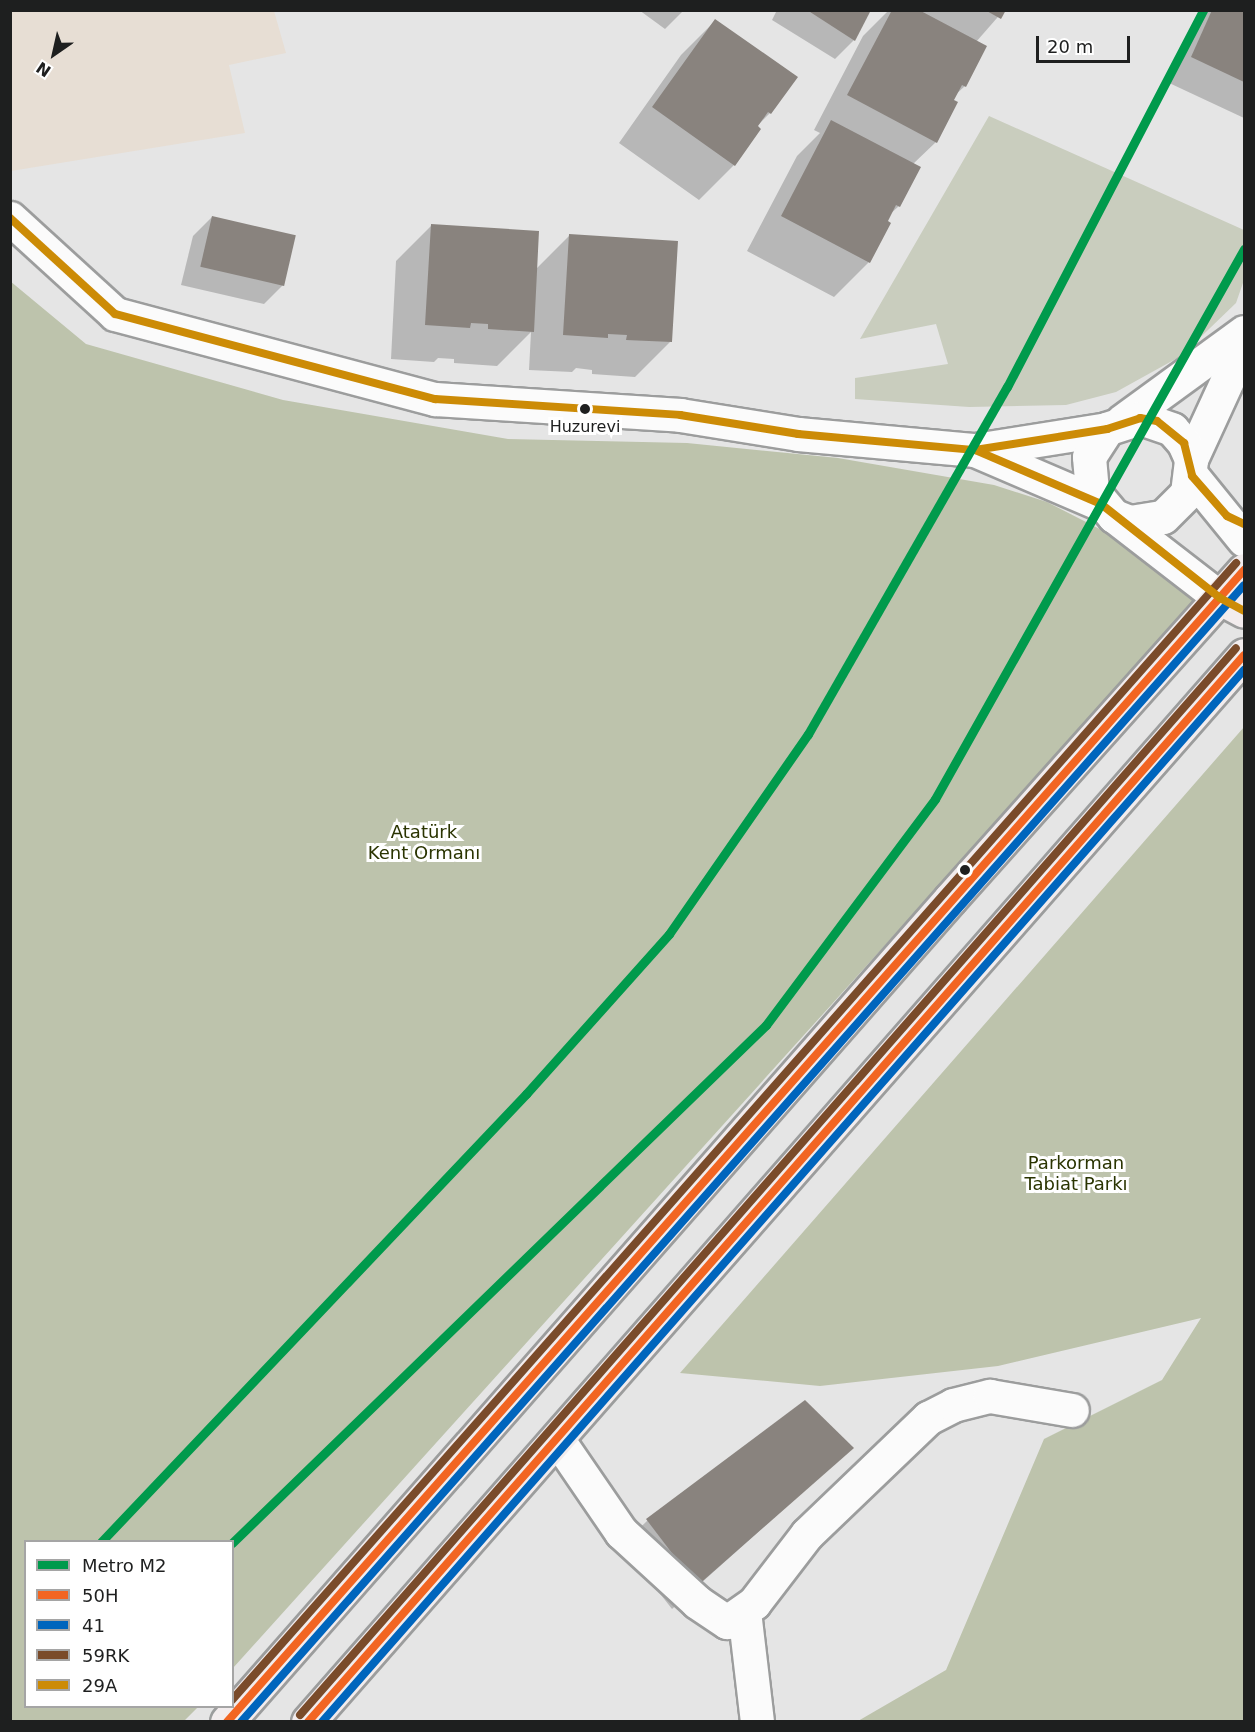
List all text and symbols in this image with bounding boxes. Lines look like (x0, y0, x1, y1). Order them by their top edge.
north arrow (24, 24, 84, 84)
scale bar (1039, 24, 1134, 62)
text: 20 m (1047, 36, 1093, 57)
text: N (33, 58, 55, 81)
marker: Huzurevi (579, 403, 591, 415)
place label: Huzurevi (550, 417, 620, 437)
park label: Atatürk Kent Ormanı (368, 822, 480, 864)
unlabelled marker (959, 864, 971, 876)
park label: Parkorman Tabiat Parkı (1024, 1153, 1128, 1196)
legend (24, 1540, 234, 1708)
text: Metro M2 (82, 1555, 166, 1576)
text: 50H (82, 1585, 118, 1606)
text: 41 (82, 1615, 105, 1636)
text: 59RK (82, 1645, 129, 1666)
text: 29A (82, 1675, 117, 1696)

